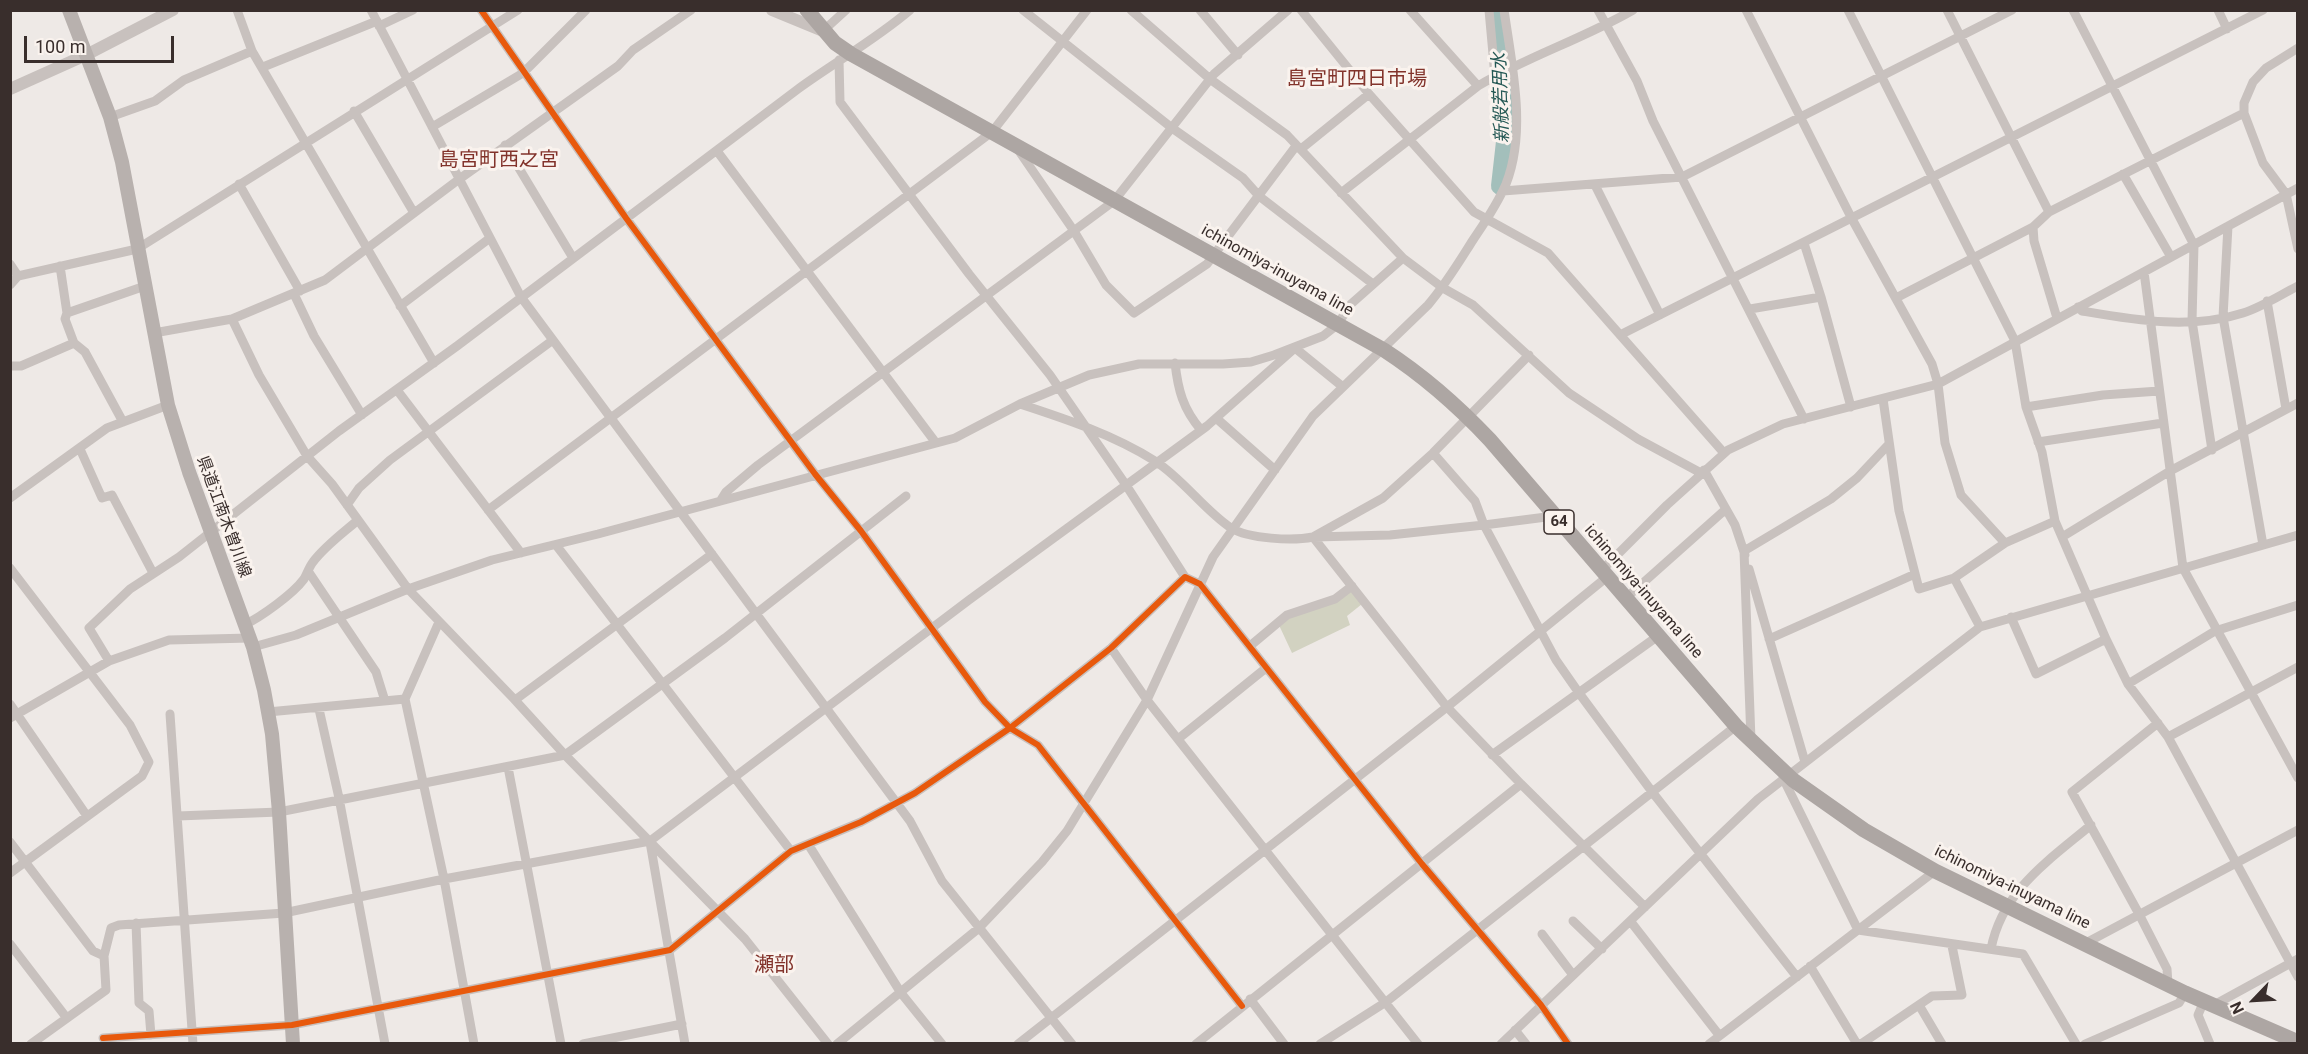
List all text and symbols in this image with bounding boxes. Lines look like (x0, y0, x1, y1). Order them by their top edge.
scale bar (27, 24, 177, 62)
text: 100 m (35, 36, 86, 57)
water label: 新般若用水 (1490, 53, 1514, 143)
district label: 島宮町四日市場 (1287, 68, 1427, 92)
district label: 島宮町西之宮 (439, 149, 559, 173)
street label: ichinomiya-inuyama line (1198, 221, 1356, 321)
street label: 県道江南木曽川線 (192, 454, 254, 580)
road number: 64 (1544, 510, 1574, 534)
street label: ichinomiya-inuyama line (1580, 521, 1706, 663)
street label: ichinomiya-inuyama line (1931, 842, 2093, 934)
district label: 瀬部 (754, 954, 794, 978)
north arrow (2224, 970, 2284, 1030)
text: N (2226, 999, 2248, 1017)

